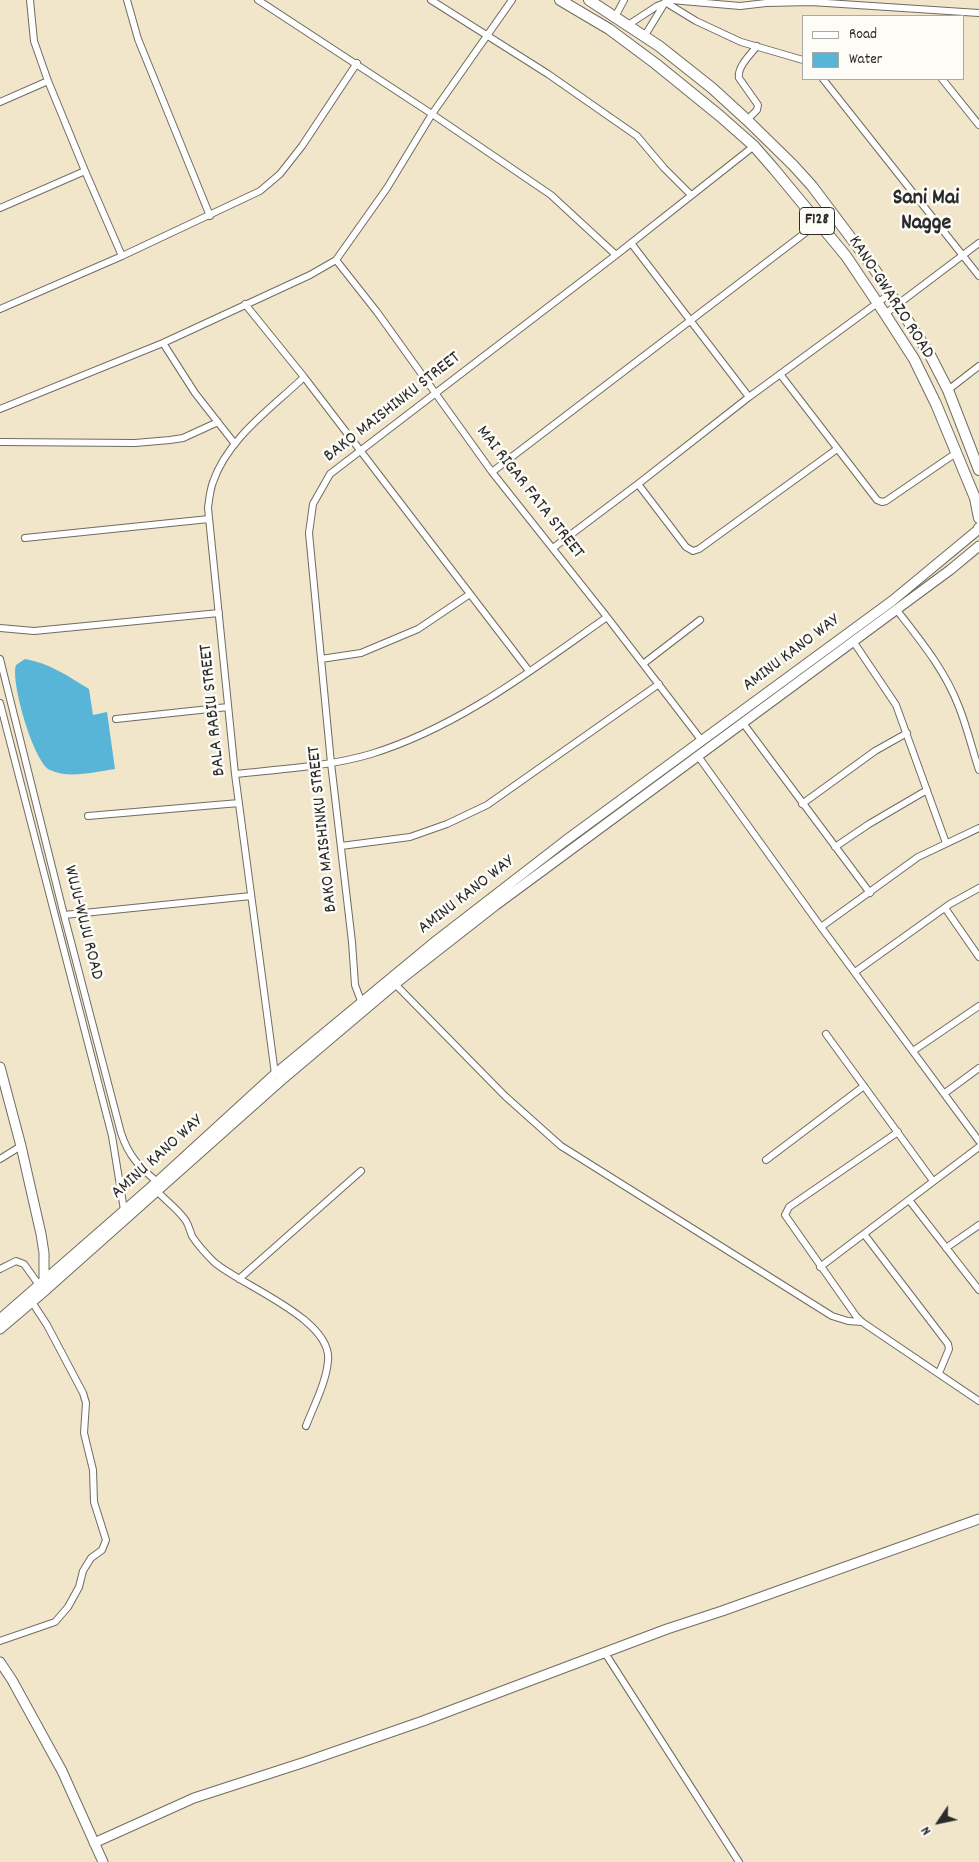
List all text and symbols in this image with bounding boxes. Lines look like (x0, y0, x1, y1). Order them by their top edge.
legend (802, 15, 964, 80)
text: Road (849, 24, 877, 46)
text: Water (849, 49, 882, 71)
district label: Sani Mai Nagge (893, 187, 959, 238)
road number: F128 (800, 208, 834, 235)
street label: KANO-GWARZO ROAD (842, 233, 938, 363)
street label: BAKO MAISHINKU STREET (320, 348, 466, 468)
street label: MAI RIGAR FATA STREET (470, 422, 588, 564)
street label: AMINU KANO WAY (739, 611, 845, 697)
street label: BALA RABIU STREET (196, 643, 232, 777)
street label: BAKO MAISHINKU STREET (305, 745, 343, 913)
street label: AMINU KANO WAY (415, 852, 519, 940)
street label: WUJU-WUJU ROAD (57, 864, 107, 982)
street label: AMINU KANO WAY (108, 1111, 208, 1205)
north arrow (914, 1797, 964, 1847)
text: N (916, 1822, 937, 1839)

